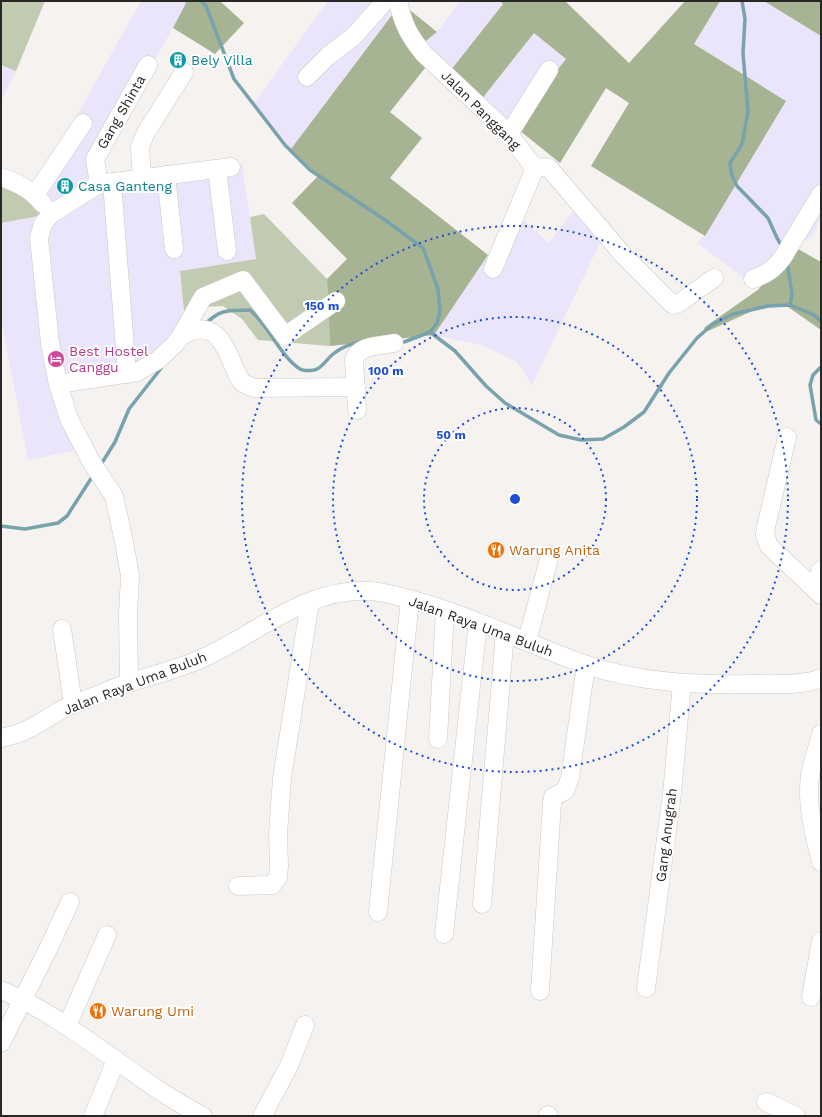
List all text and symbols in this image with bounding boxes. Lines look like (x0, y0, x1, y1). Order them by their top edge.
building icon: Bely Villa (168, 50, 188, 70)
place label: Bely Villa (191, 52, 253, 68)
street label: Jalan Panggang (438, 67, 524, 153)
street label: Gang Shinta (93, 72, 149, 152)
building icon: Casa Ganteng (55, 176, 75, 196)
place label: Casa Ganteng (78, 178, 173, 194)
text: 150 m (305, 299, 339, 313)
place label: Best Hostel Canggu (69, 343, 149, 375)
hotel icon: Best Hostel Canggu (46, 349, 66, 369)
text: 100 m (368, 364, 404, 378)
text: 50 m (436, 428, 466, 442)
centre of rings (508, 492, 522, 506)
restaurant icon: Warung Anita (486, 540, 506, 560)
place label: Warung Anita (509, 542, 600, 558)
street label: Jalan Raya Uma Buluh (407, 592, 555, 660)
street label: Jalan Raya Uma Buluh (61, 648, 209, 718)
street label: Gang Anugrah (652, 787, 680, 883)
restaurant icon: Warung Umi (88, 1001, 108, 1021)
place label: Warung Umi (111, 1003, 194, 1019)

